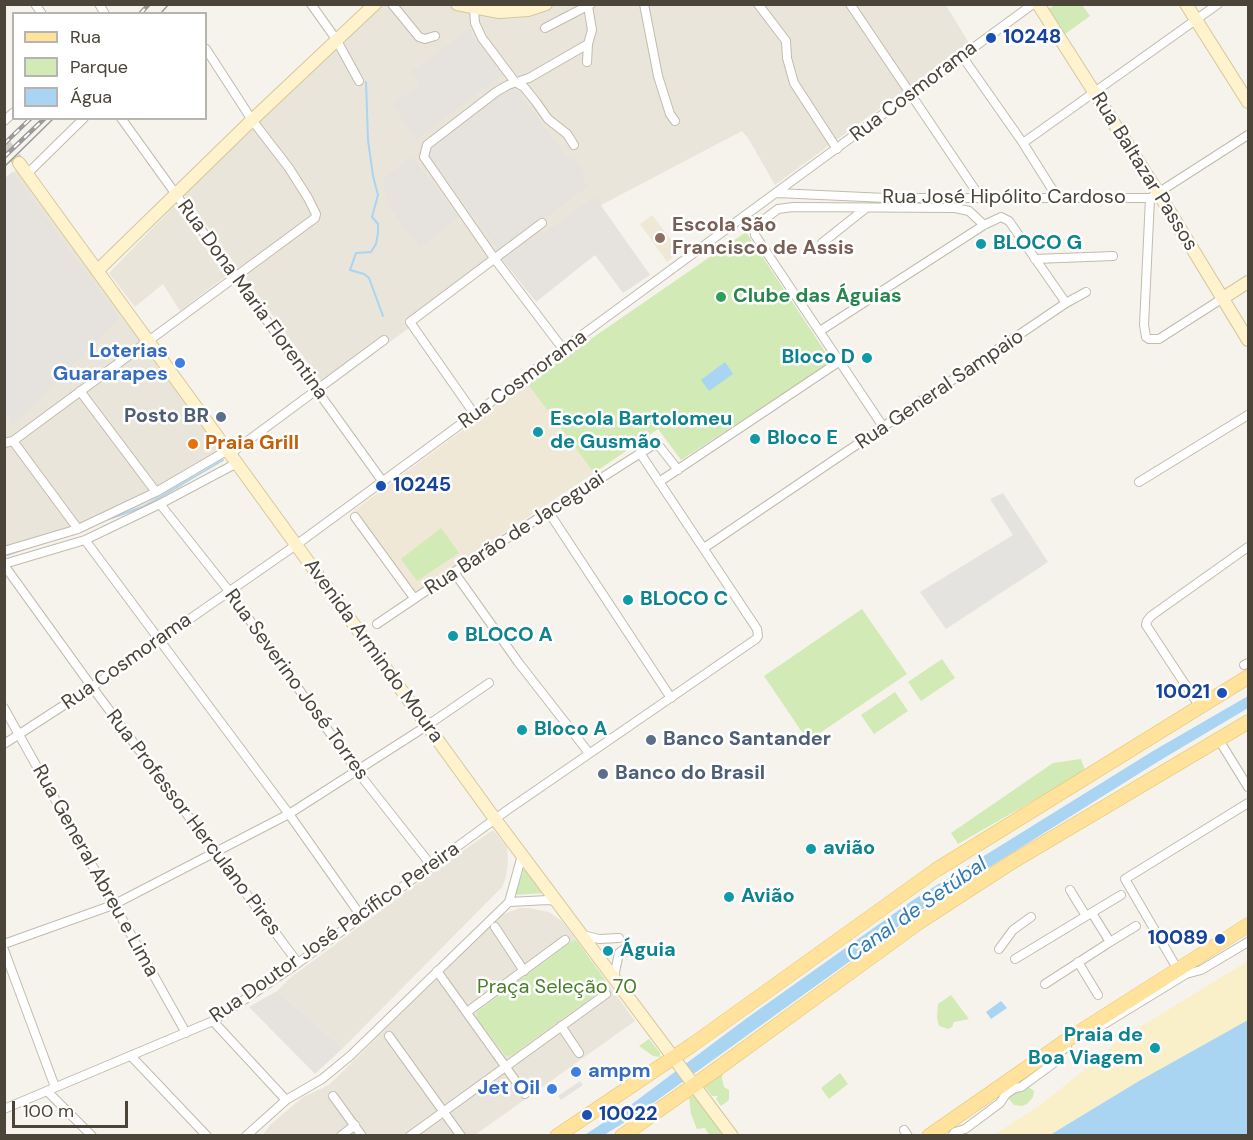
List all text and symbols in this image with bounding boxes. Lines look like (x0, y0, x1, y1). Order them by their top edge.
legend (12, 12, 207, 120)
text: Rua (70, 25, 101, 49)
place label: 10248 (1003, 26, 1061, 50)
marker: 10248 (984, 31, 998, 45)
street label: Rua Cosmorama (846, 37, 982, 147)
text: Parque (70, 55, 128, 79)
text: Água (70, 85, 112, 109)
street label: Rua Baltazar Passos (1085, 88, 1203, 256)
street label: Rua José Hipólito Cardoso (882, 186, 1126, 210)
street label: Rua Dona Maria Florentina (172, 196, 332, 404)
place label: Escola São Francisco de Assis (672, 214, 854, 261)
marker: Escola São Francisco de Assis (653, 231, 667, 245)
place label: BLOCO G (993, 232, 1082, 256)
marker: BLOCO G (974, 237, 988, 251)
place label: Clube das Águias (733, 285, 902, 309)
marker: Clube das Águias (714, 290, 728, 304)
street label: Rua Cosmorama (454, 325, 592, 435)
street label: Rua General Sampaio (851, 325, 1029, 455)
place label: Loterias Guararapes (53, 340, 168, 387)
place label: Bloco D (782, 346, 855, 370)
marker: Bloco D (860, 351, 874, 365)
marker: Loterias Guararapes (173, 356, 187, 370)
place label: Posto BR (124, 405, 209, 429)
place label: Escola Bartolomeu de Gusmão (550, 408, 732, 455)
marker: Posto BR (214, 410, 228, 424)
marker: Escola Bartolomeu de Gusmão (531, 425, 545, 439)
place label: Bloco E (767, 427, 838, 451)
place label: Praia Grill (205, 432, 299, 456)
marker: Bloco E (748, 432, 762, 446)
marker: Praia Grill (186, 437, 200, 451)
street label: Rua Barão de Jaceguai (421, 467, 609, 601)
place label: 10245 (393, 474, 451, 498)
marker: 10245 (374, 479, 388, 493)
street label: Avenida Armindo Moura (298, 554, 448, 748)
street label: Rua Severino José Torres (219, 585, 373, 785)
place label: BLOCO C (640, 588, 728, 612)
marker: BLOCO C (621, 593, 635, 607)
street label: Rua Cosmorama (58, 608, 196, 716)
place label: BLOCO A (465, 624, 553, 648)
marker: BLOCO A (446, 629, 460, 643)
place label: 10021 (1156, 681, 1210, 705)
marker: 10021 (1215, 686, 1229, 700)
street label: Rua Professor Herculano Pires (100, 706, 286, 940)
place label: Bloco A (534, 718, 608, 742)
marker: Bloco A (515, 723, 529, 737)
place label: Banco Santander (663, 728, 831, 752)
marker: Banco Santander (644, 733, 658, 747)
street label: Rua General Abreu e Lima (27, 761, 163, 981)
place label: Banco do Brasil (615, 762, 765, 786)
marker: Banco do Brasil (596, 767, 610, 781)
street label: Rua Doutor José Pacífico Pereira (206, 837, 464, 1029)
place label: avião (823, 837, 875, 861)
marker: avião (804, 842, 818, 856)
water label: Canal de Setúbal (842, 852, 992, 968)
place label: Avião (741, 885, 795, 909)
marker: Avião (722, 890, 736, 904)
place label: 10089 (1148, 927, 1208, 951)
marker: 10089 (1213, 932, 1227, 946)
place label: Águia (620, 939, 676, 963)
marker: Águia (601, 944, 615, 958)
park label: Praça Seleção 70 (477, 976, 637, 1000)
place label: Praia de Boa Viagem (1028, 1024, 1143, 1071)
marker: Praia de Boa Viagem (1148, 1041, 1162, 1055)
place label: ampm (588, 1060, 650, 1084)
marker: ampm (569, 1065, 583, 1079)
place label: Jet Oil (477, 1077, 540, 1101)
marker: Jet Oil (545, 1082, 559, 1096)
scale bar (15, 1089, 130, 1127)
text: 100 m (23, 1099, 74, 1123)
place label: 10022 (599, 1103, 657, 1127)
marker: 10022 (580, 1108, 594, 1122)

